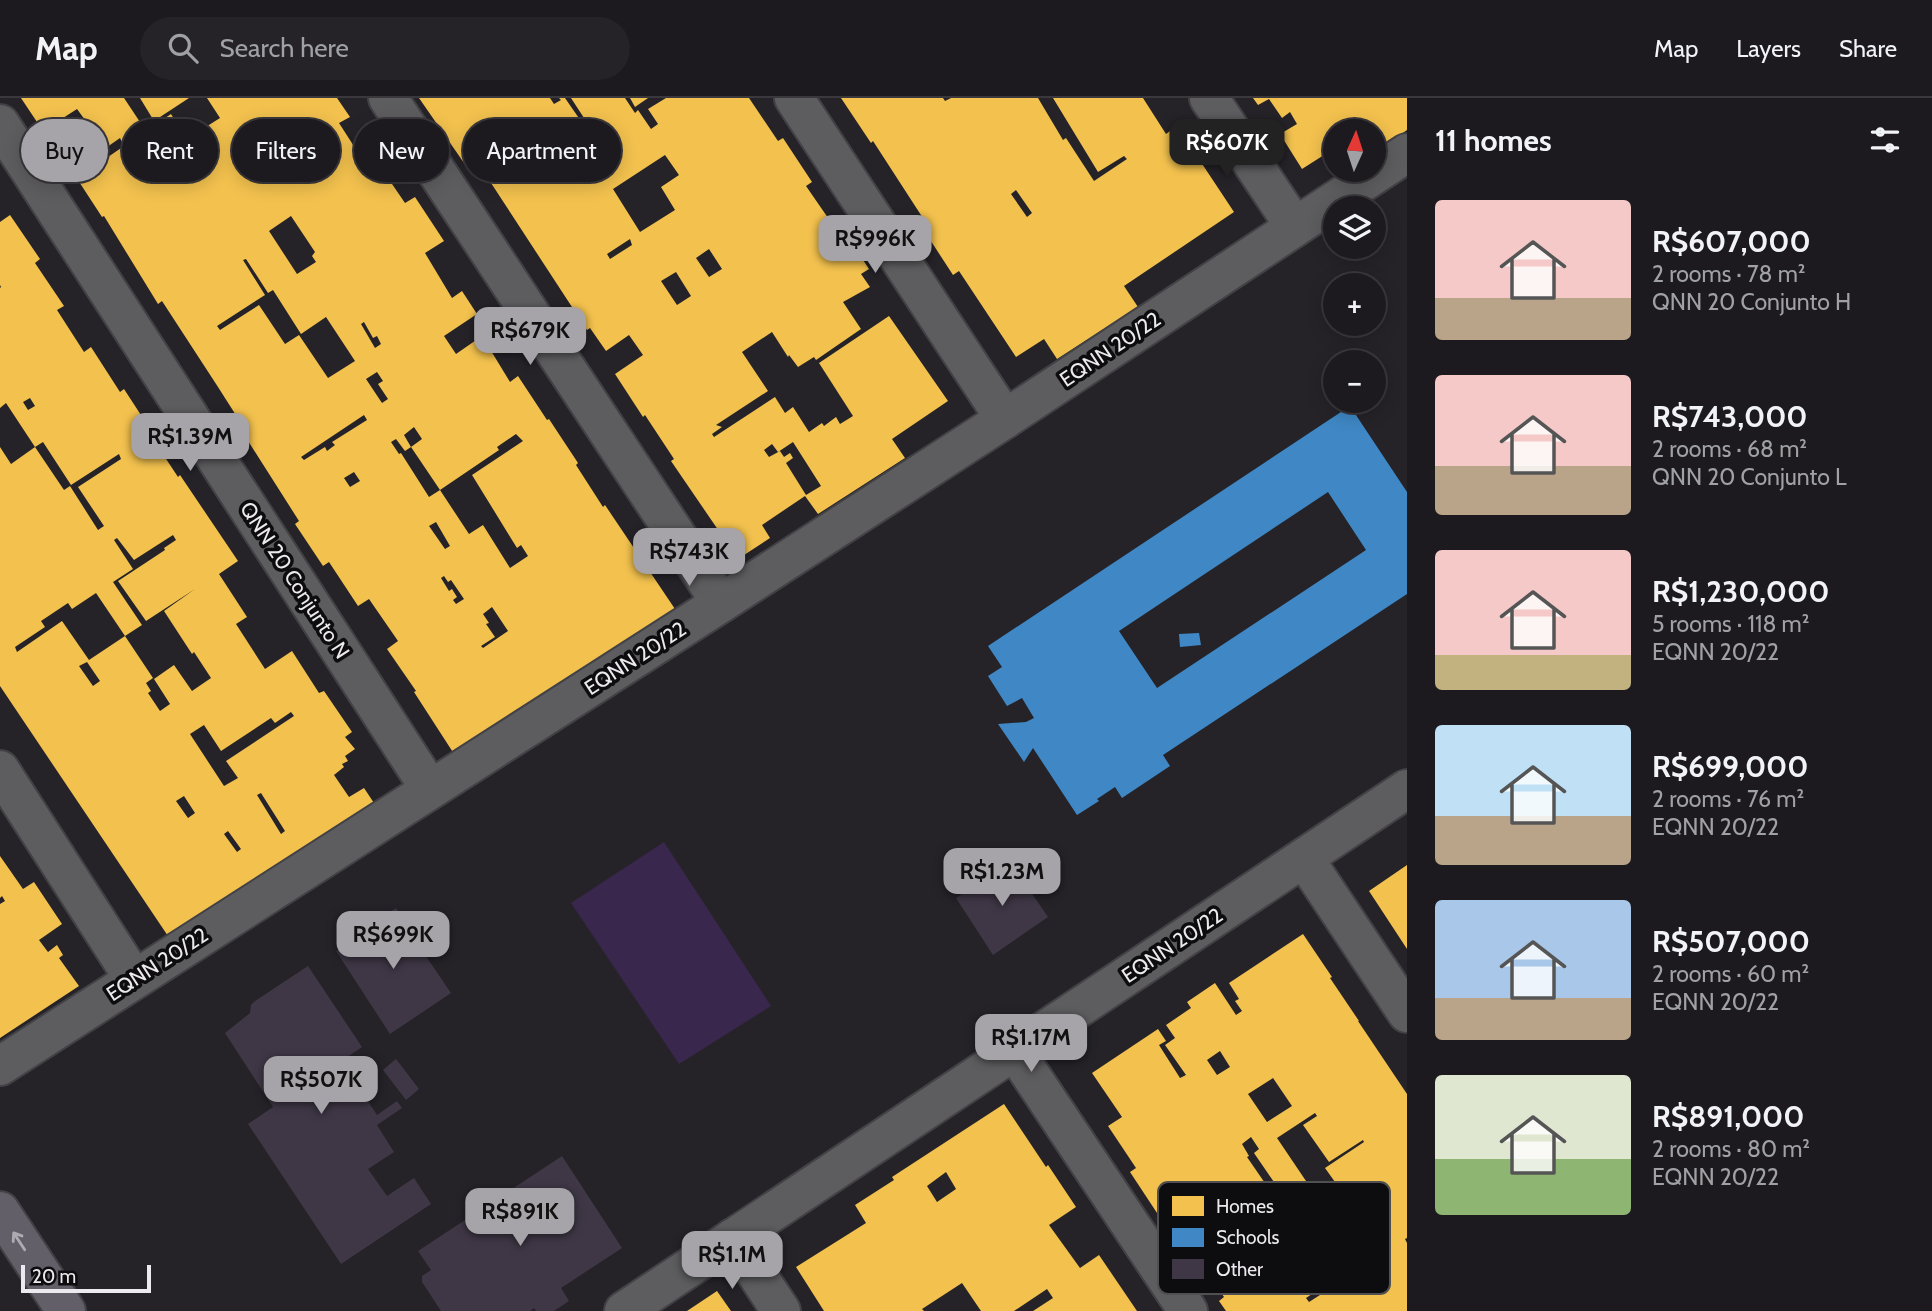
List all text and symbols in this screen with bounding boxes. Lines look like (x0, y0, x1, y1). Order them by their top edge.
search box (140, 17, 630, 80)
text: Map (35, 28, 98, 68)
icon: search (164, 29, 202, 67)
text: Search here (220, 32, 349, 64)
text: Map (1654, 34, 1698, 63)
text: Layers (1736, 34, 1801, 63)
text: Share (1839, 34, 1897, 63)
chip: Buy (21, 119, 108, 182)
chip: Rent (122, 119, 218, 182)
chip: Filters (232, 119, 340, 182)
chip: New (354, 119, 449, 182)
chip: Apartment (463, 119, 621, 182)
north arrow (1323, 119, 1386, 182)
map controls (1323, 119, 1386, 413)
pin: R$607K (1170, 120, 1284, 179)
icon: filters (1866, 121, 1904, 159)
text: 11 homes (1435, 122, 1552, 159)
text: R$607K (1185, 128, 1269, 156)
button: layers (1323, 196, 1386, 259)
pin: R$996K (818, 216, 932, 275)
text: R$607,000 (1652, 223, 1811, 260)
text: R$996K (835, 224, 915, 252)
icon: home (1491, 228, 1575, 312)
text: 2 rooms · 78 m² (1652, 260, 1806, 288)
button: + (1323, 273, 1386, 336)
text: QNN 20 Conjunto H (1652, 288, 1851, 316)
street label: EQNN 20/22 (1055, 306, 1165, 392)
pin: R$679K (473, 308, 587, 367)
text: R$679K (490, 316, 570, 344)
button: − (1323, 350, 1386, 413)
text: R$743,000 (1652, 398, 1808, 435)
icon: home (1491, 403, 1575, 487)
pin: R$1.39M (125, 414, 255, 473)
text: R$1.39M (147, 422, 233, 450)
text: 2 rooms · 68 m² (1652, 435, 1807, 463)
text: QNN 20 Conjunto L (1652, 463, 1847, 491)
street label: QNN 20 Conjunto N (234, 497, 355, 664)
pin: R$743K (632, 528, 746, 588)
text: R$743K (649, 537, 729, 565)
text: R$1,230,000 (1652, 573, 1829, 610)
icon: home (1491, 578, 1575, 662)
text: 5 rooms · 118 m² (1652, 610, 1809, 638)
street label: EQNN 20/22 (580, 616, 690, 700)
text: EQNN 20/22 (1652, 638, 1779, 666)
text: R$699,000 (1652, 748, 1808, 785)
icon: home (1491, 753, 1575, 837)
text: 2 rooms · 76 m² (1652, 785, 1804, 813)
text: EQNN 20/22 (1652, 813, 1779, 841)
pin: R$1.23M (937, 848, 1067, 908)
text: R$1.23M (959, 857, 1045, 885)
street label: EQNN 20/22 (1117, 902, 1227, 988)
pin: R$699K (336, 912, 450, 971)
text: R$699K (353, 920, 433, 948)
street label: EQNN 20/22 (102, 922, 212, 1006)
text: R$507,000 (1652, 923, 1810, 960)
icon: home (1491, 928, 1575, 1012)
text: 2 rooms · 60 m² (1652, 960, 1809, 988)
text: EQNN 20/22 (1652, 988, 1779, 1016)
pin: R$1.17M (966, 1014, 1096, 1074)
text: R$1.17M (991, 1023, 1071, 1051)
pin: R$507K (264, 1056, 378, 1116)
text: R$507K (280, 1065, 362, 1093)
text: R$891,000 (1652, 1098, 1804, 1135)
icon: home (1491, 1103, 1575, 1187)
text: 2 rooms · 80 m² (1652, 1135, 1810, 1163)
text: EQNN 20/22 (1652, 1163, 1779, 1191)
legend (1158, 1182, 1390, 1294)
pin: R$891K (463, 1188, 577, 1248)
text: Homes (1216, 1195, 1274, 1218)
text: R$891K (481, 1197, 559, 1225)
text: Schools (1216, 1226, 1279, 1249)
one-way arrow (12, 1231, 26, 1251)
pin: R$1.1M (675, 1232, 789, 1291)
text: R$1.1M (698, 1240, 766, 1268)
text: Other (1216, 1258, 1263, 1281)
scale bar (21, 1262, 150, 1294)
text: 20 m (32, 1265, 76, 1288)

